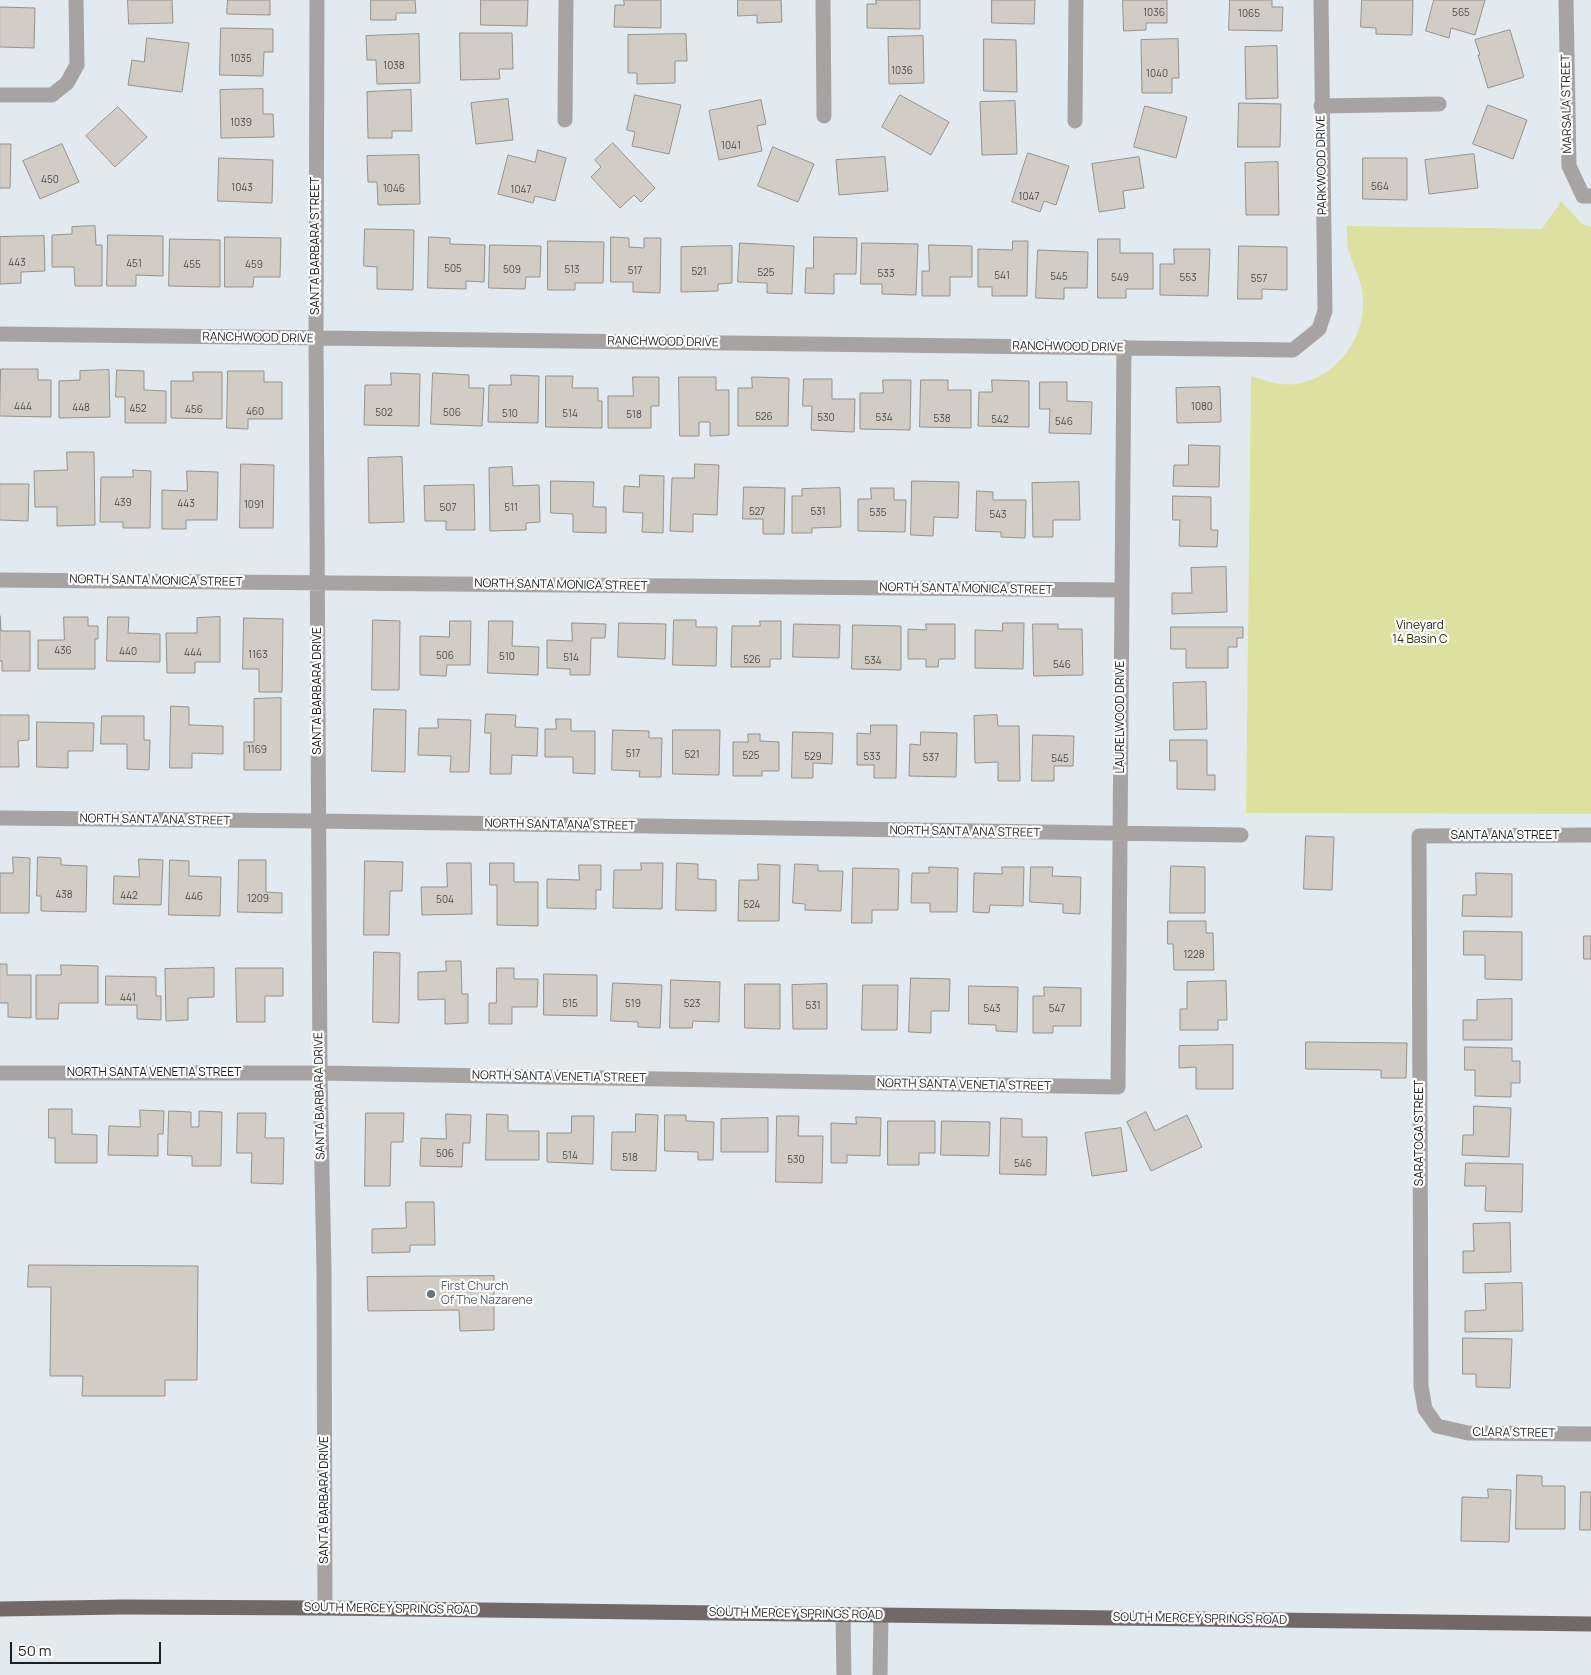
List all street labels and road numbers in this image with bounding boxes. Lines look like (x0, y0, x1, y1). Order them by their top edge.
street label: MARSALA STREET (1559, 54, 1575, 154)
street label: PARKWOOD DRIVE (1314, 115, 1330, 215)
street label: SANTA BARBARA STREET (309, 177, 323, 315)
street label: RANCHWOOD DRIVE (202, 330, 314, 346)
street label: RANCHWOOD DRIVE (607, 334, 719, 350)
street label: RANCHWOOD DRIVE (1012, 339, 1124, 355)
street label: NORTH SANTA MONICA STREET (69, 572, 243, 590)
street label: NORTH SANTA MONICA STREET (474, 576, 648, 594)
street label: NORTH SANTA MONICA STREET (879, 580, 1053, 598)
street label: SANTA BARBARA DRIVE (311, 627, 325, 755)
street label: LAURELWOOD DRIVE (1114, 661, 1128, 773)
street label: NORTH SANTA ANA STREET (79, 811, 231, 829)
street label: NORTH SANTA ANA STREET (484, 816, 636, 834)
street label: NORTH SANTA ANA STREET (889, 823, 1041, 841)
street label: SANTA ANA STREET (1451, 829, 1559, 843)
street label: SANTA BARBARA DRIVE (312, 1032, 328, 1160)
street label: NORTH SANTA VENETIA STREET (67, 1066, 241, 1080)
street label: NORTH SANTA VENETIA STREET (472, 1068, 646, 1086)
street label: NORTH SANTA VENETIA STREET (877, 1076, 1051, 1094)
street label: SARATOGA STREET (1413, 1080, 1427, 1186)
street label: CLARA STREET (1472, 1425, 1556, 1441)
street label: SANTA BARBARA DRIVE (318, 1436, 332, 1564)
street label: SOUTH MERCEY SPRINGS ROAD (304, 1600, 478, 1618)
street label: SOUTH MERCEY SPRINGS ROAD (709, 1605, 883, 1623)
street label: SOUTH MERCEY SPRINGS ROAD (1113, 1610, 1287, 1628)

